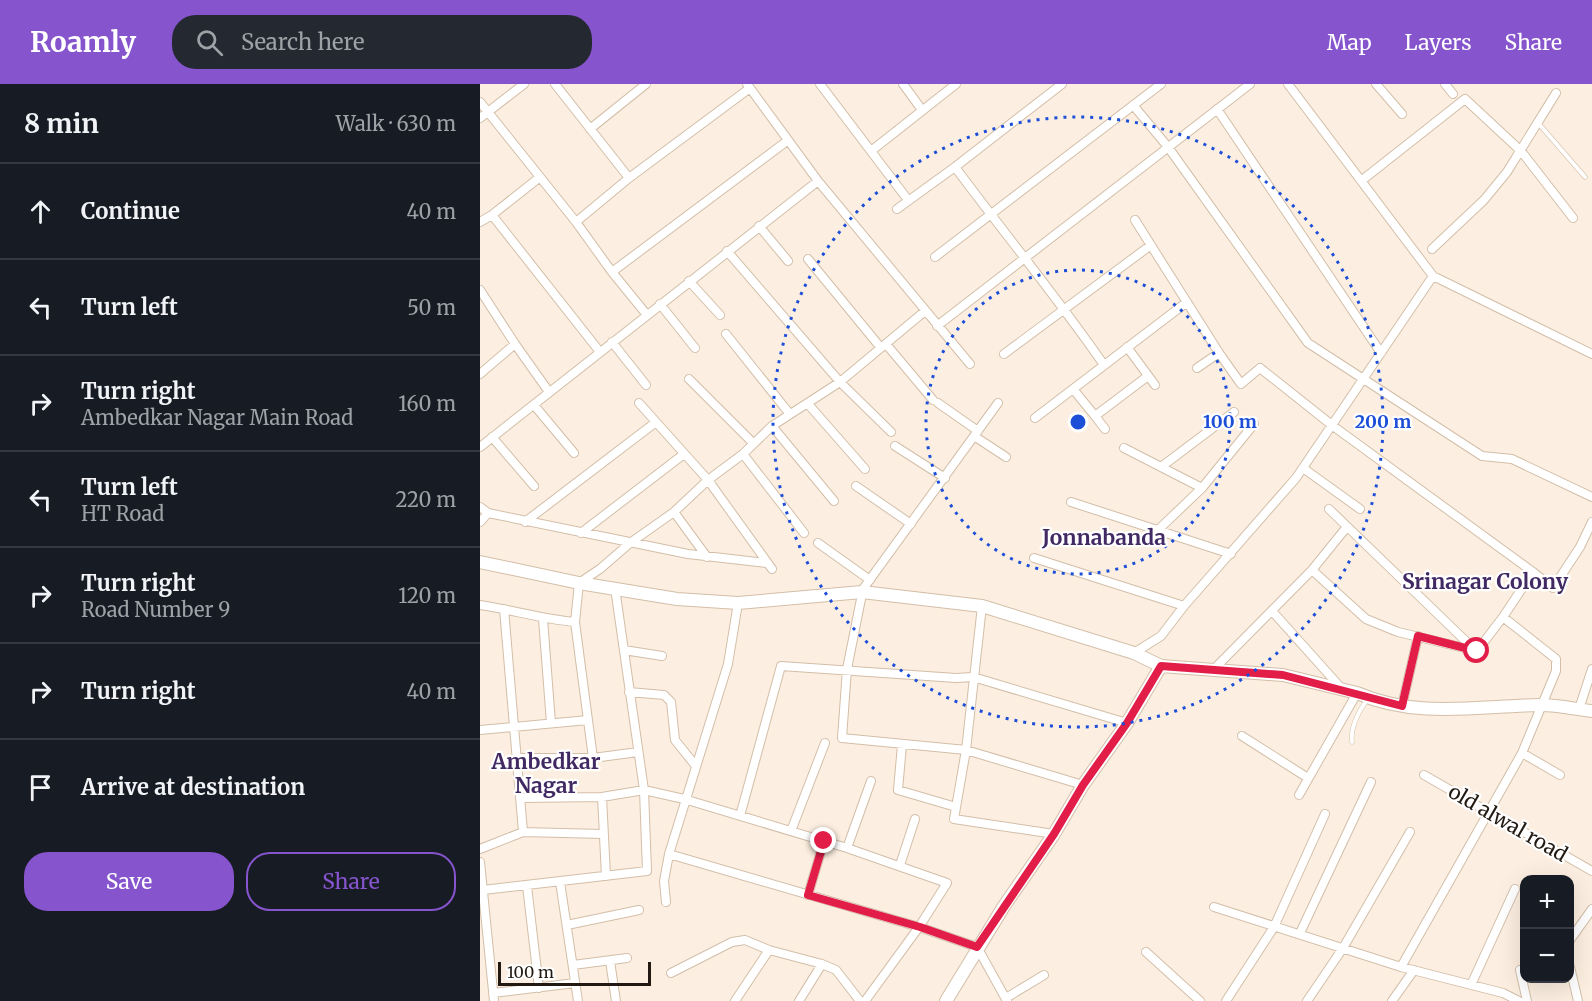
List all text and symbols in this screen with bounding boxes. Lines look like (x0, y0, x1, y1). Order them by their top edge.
search box (172, 15, 592, 69)
text: Roamly (30, 24, 136, 60)
icon: search (193, 26, 226, 59)
text: Search here (241, 28, 364, 56)
text: Map (1327, 29, 1372, 56)
text: Layers (1405, 29, 1472, 56)
text: Share (1505, 29, 1562, 56)
text: 8 min (24, 107, 99, 140)
text: Walk · 630 m (336, 111, 456, 136)
icon: ahead (24, 195, 57, 228)
text: Continue (81, 197, 180, 225)
text: 40 m (406, 199, 456, 224)
icon: left (24, 291, 57, 324)
text: Turn left (81, 293, 178, 321)
text: 50 m (407, 295, 456, 320)
text: Turn right (81, 377, 195, 405)
icon: right (24, 387, 57, 420)
text: 160 m (398, 391, 456, 416)
text: Ambedkar Nagar Main Road (81, 405, 353, 430)
text: 100 m (1203, 410, 1257, 433)
text: 200 m (1355, 410, 1411, 433)
centre of rings (1068, 412, 1088, 432)
text: Turn left (81, 473, 178, 501)
icon: left (24, 483, 57, 516)
text: 220 m (396, 487, 456, 512)
text: HT Road (81, 501, 164, 526)
district label: Jonnabanda (1041, 524, 1166, 551)
district label: Srinagar Colony (1402, 568, 1569, 595)
text: Turn right (81, 569, 195, 597)
icon: right (24, 579, 57, 612)
text: 120 m (398, 583, 456, 608)
text: Road Number 9 (81, 597, 230, 622)
route start (1463, 637, 1489, 663)
icon: right (24, 675, 57, 708)
text: Turn right (81, 677, 195, 705)
text: 40 m (406, 679, 456, 704)
district label: Ambedkar Nagar (491, 748, 601, 799)
icon: arrive (24, 771, 57, 804)
text: Arrive at destination (81, 773, 305, 801)
street label: old alwal road (1444, 778, 1572, 867)
route end (810, 827, 836, 853)
button: Save (24, 852, 234, 911)
button: Share (246, 852, 456, 911)
map controls (1520, 875, 1574, 983)
button: + (1520, 875, 1574, 929)
button: − (1520, 929, 1574, 983)
scale bar (498, 959, 651, 986)
text: 100 m (507, 962, 554, 982)

